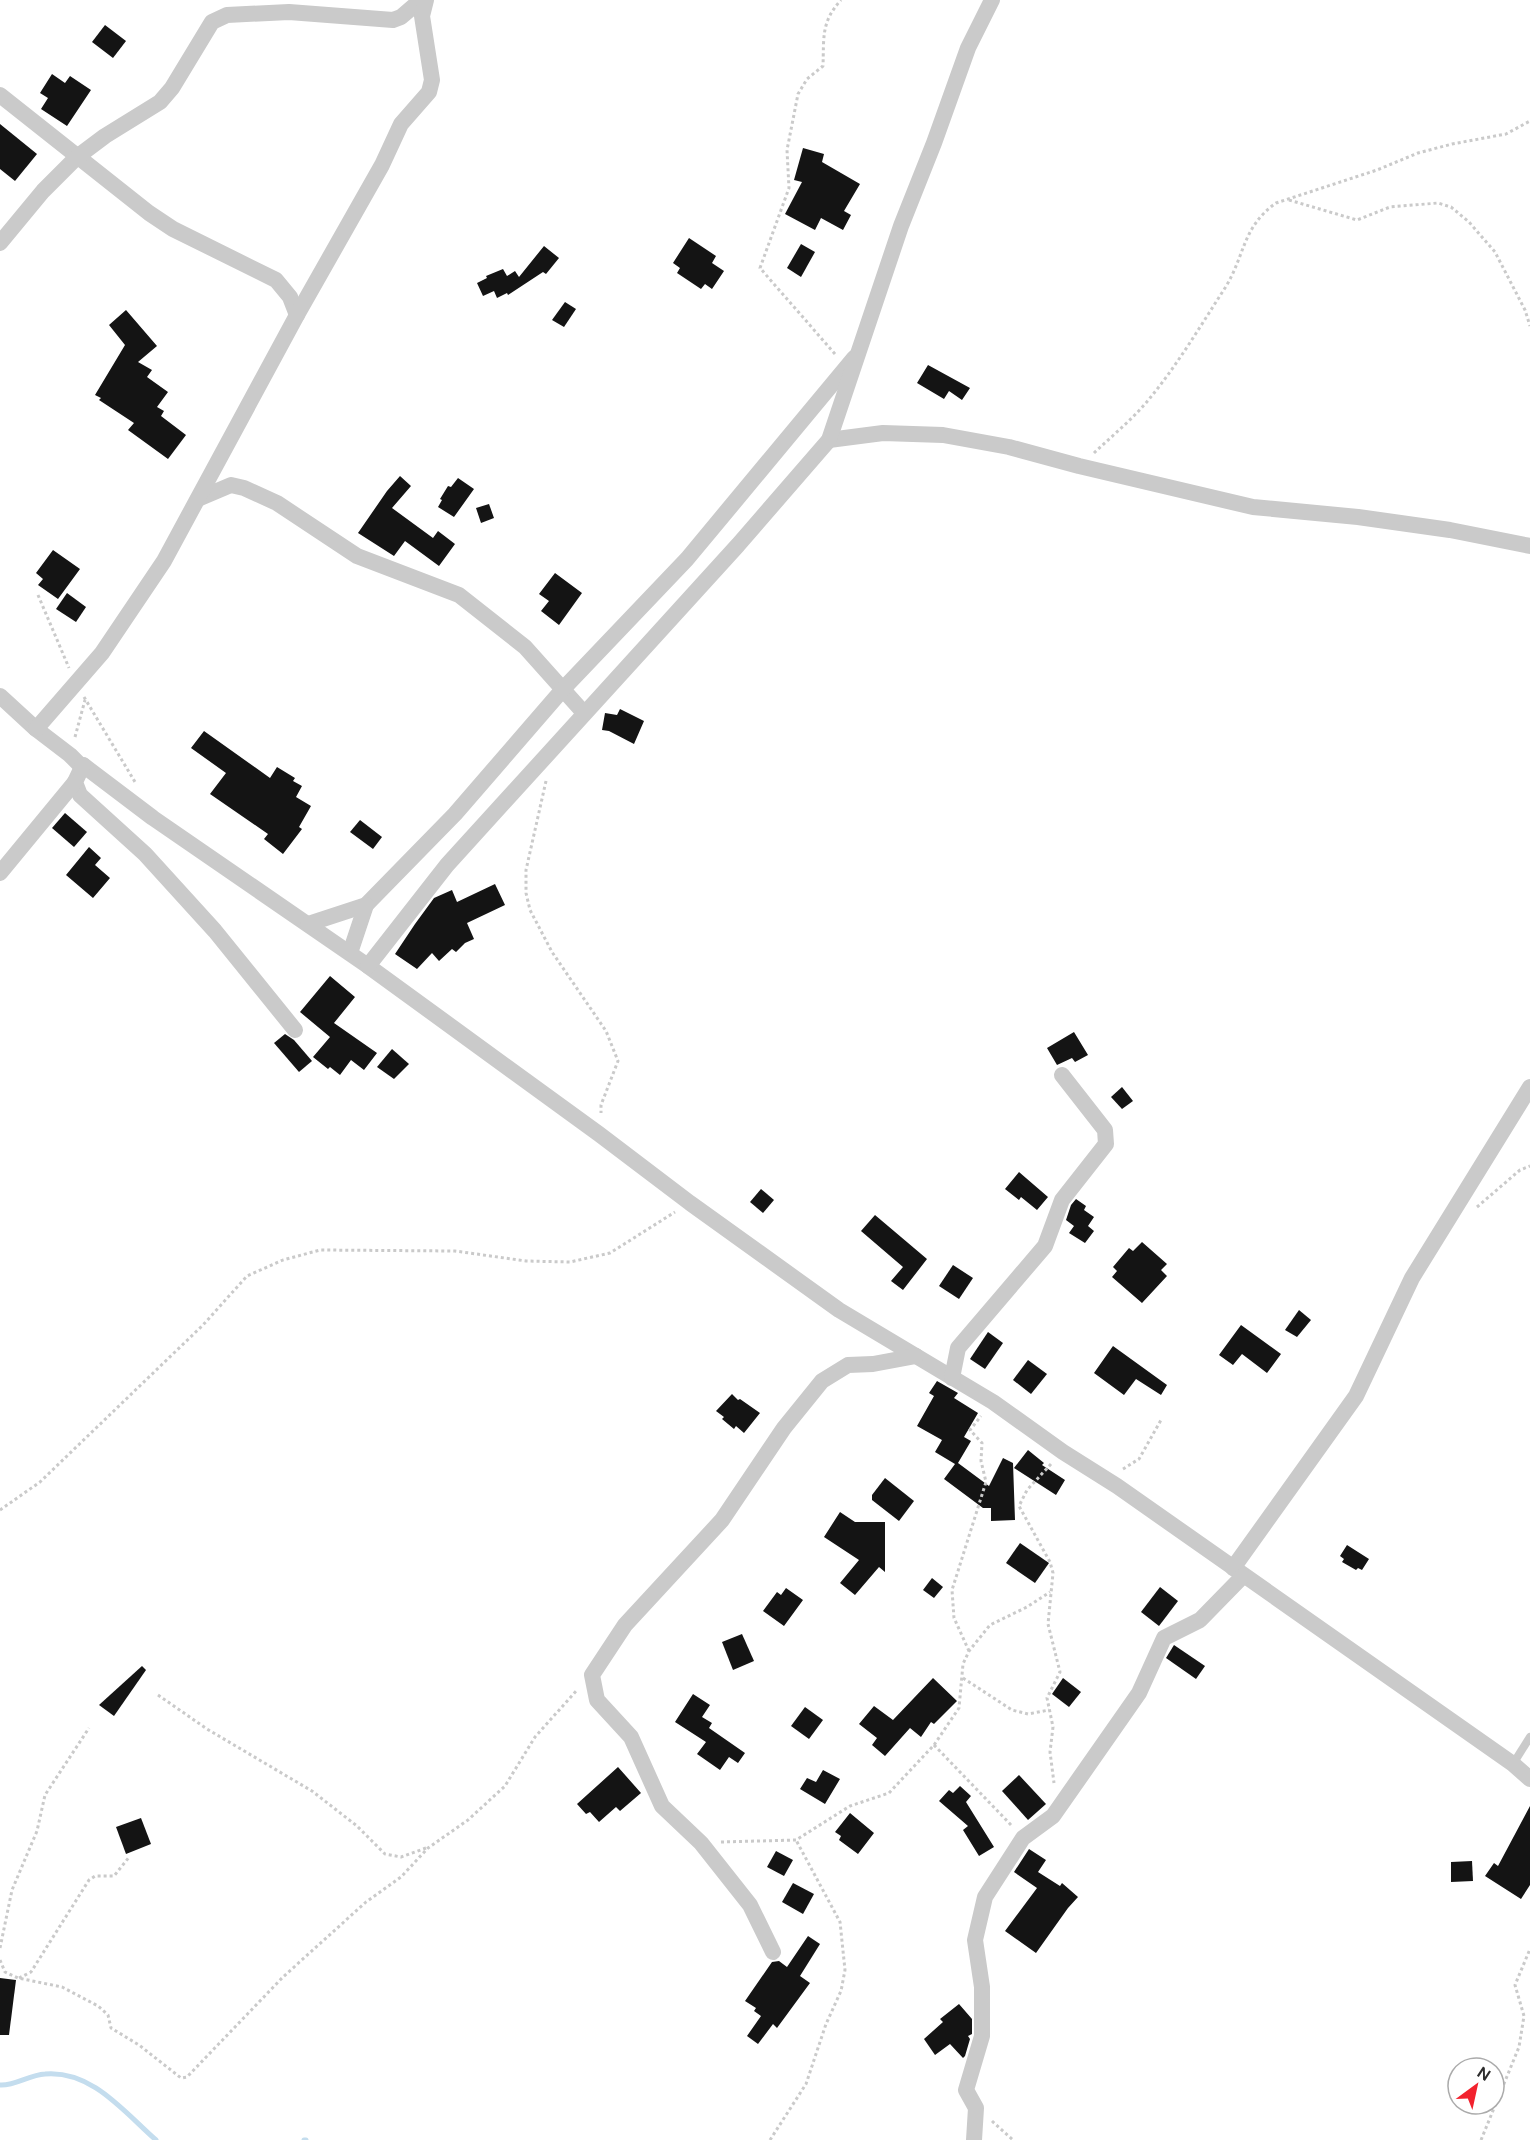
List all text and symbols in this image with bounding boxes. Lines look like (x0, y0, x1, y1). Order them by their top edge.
north arrow (1446, 2056, 1506, 2116)
text: N (1473, 2062, 1495, 2086)

